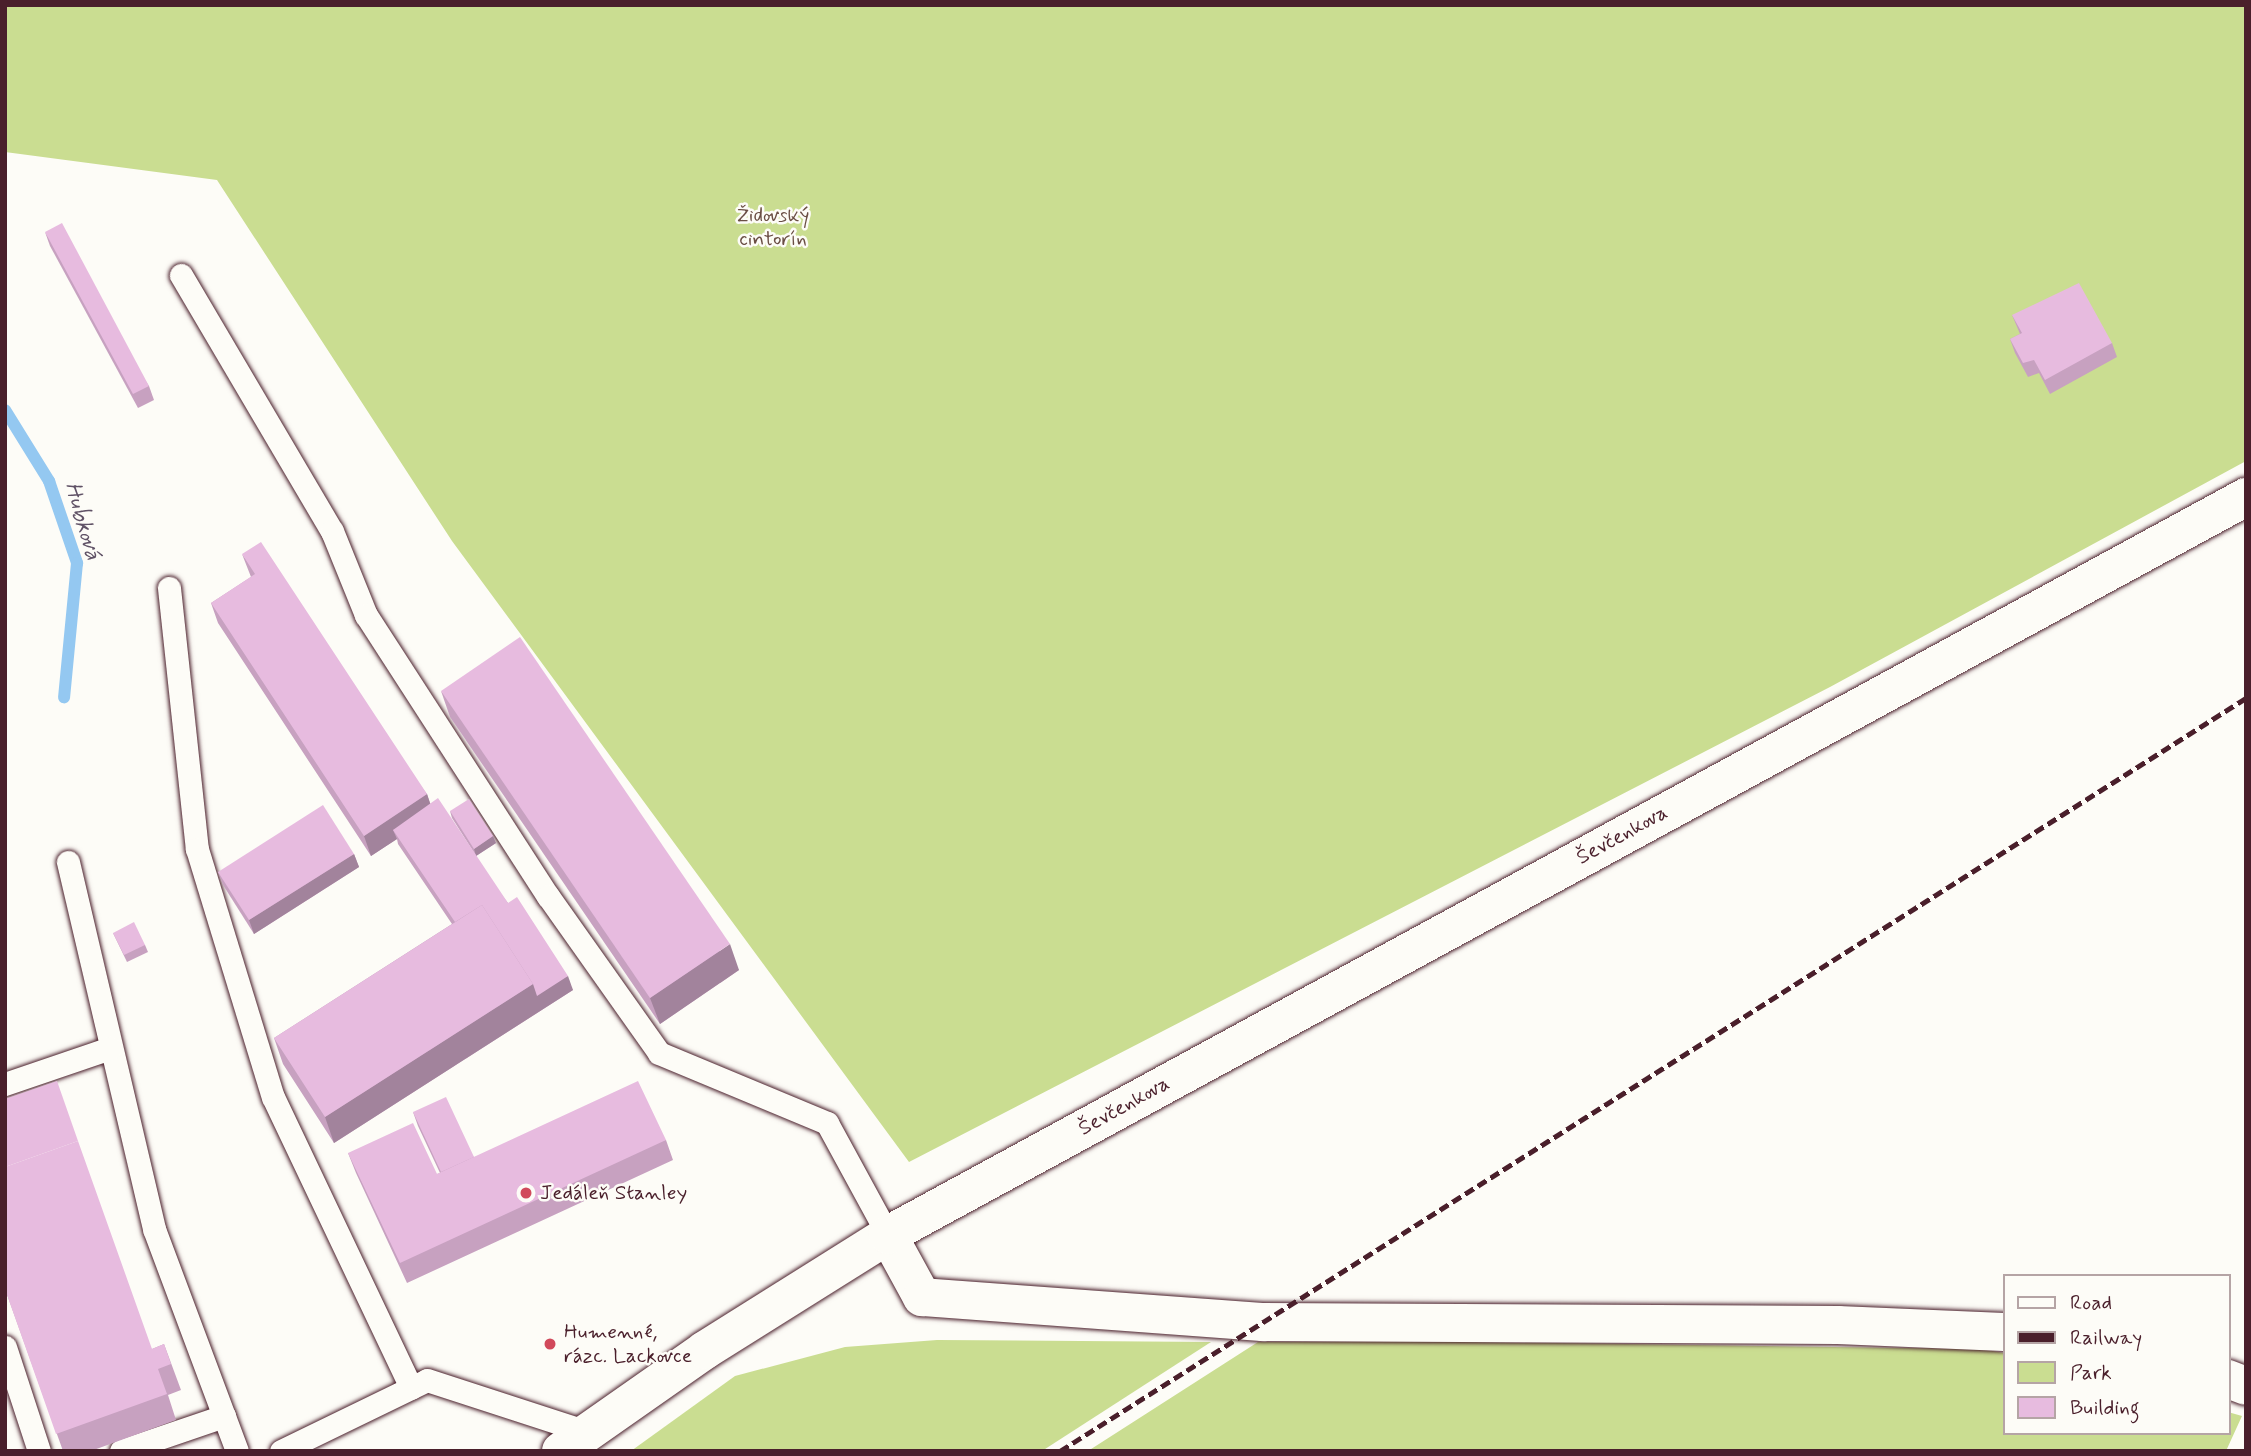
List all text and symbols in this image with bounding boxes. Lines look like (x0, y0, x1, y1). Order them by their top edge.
park label: Židovský cintorín (737, 202, 809, 252)
water label: Hubková (58, 479, 106, 563)
street label: Ševčenkova (1572, 800, 1672, 870)
street label: Ševčenkova (1074, 1071, 1174, 1141)
place label: Jedáleň Stanley (540, 1180, 687, 1206)
marker: Jedáleň Stanley (518, 1185, 534, 1201)
legend (2002, 1274, 2230, 1435)
text: Road (2070, 1289, 2112, 1317)
place label: Humenné, rázc. Lackovce (564, 1319, 692, 1369)
text: Railway (2070, 1324, 2142, 1352)
marker: Humenné, rázc. Lackovce (542, 1336, 558, 1352)
text: Park (2070, 1359, 2112, 1387)
text: Building (2070, 1394, 2140, 1422)

